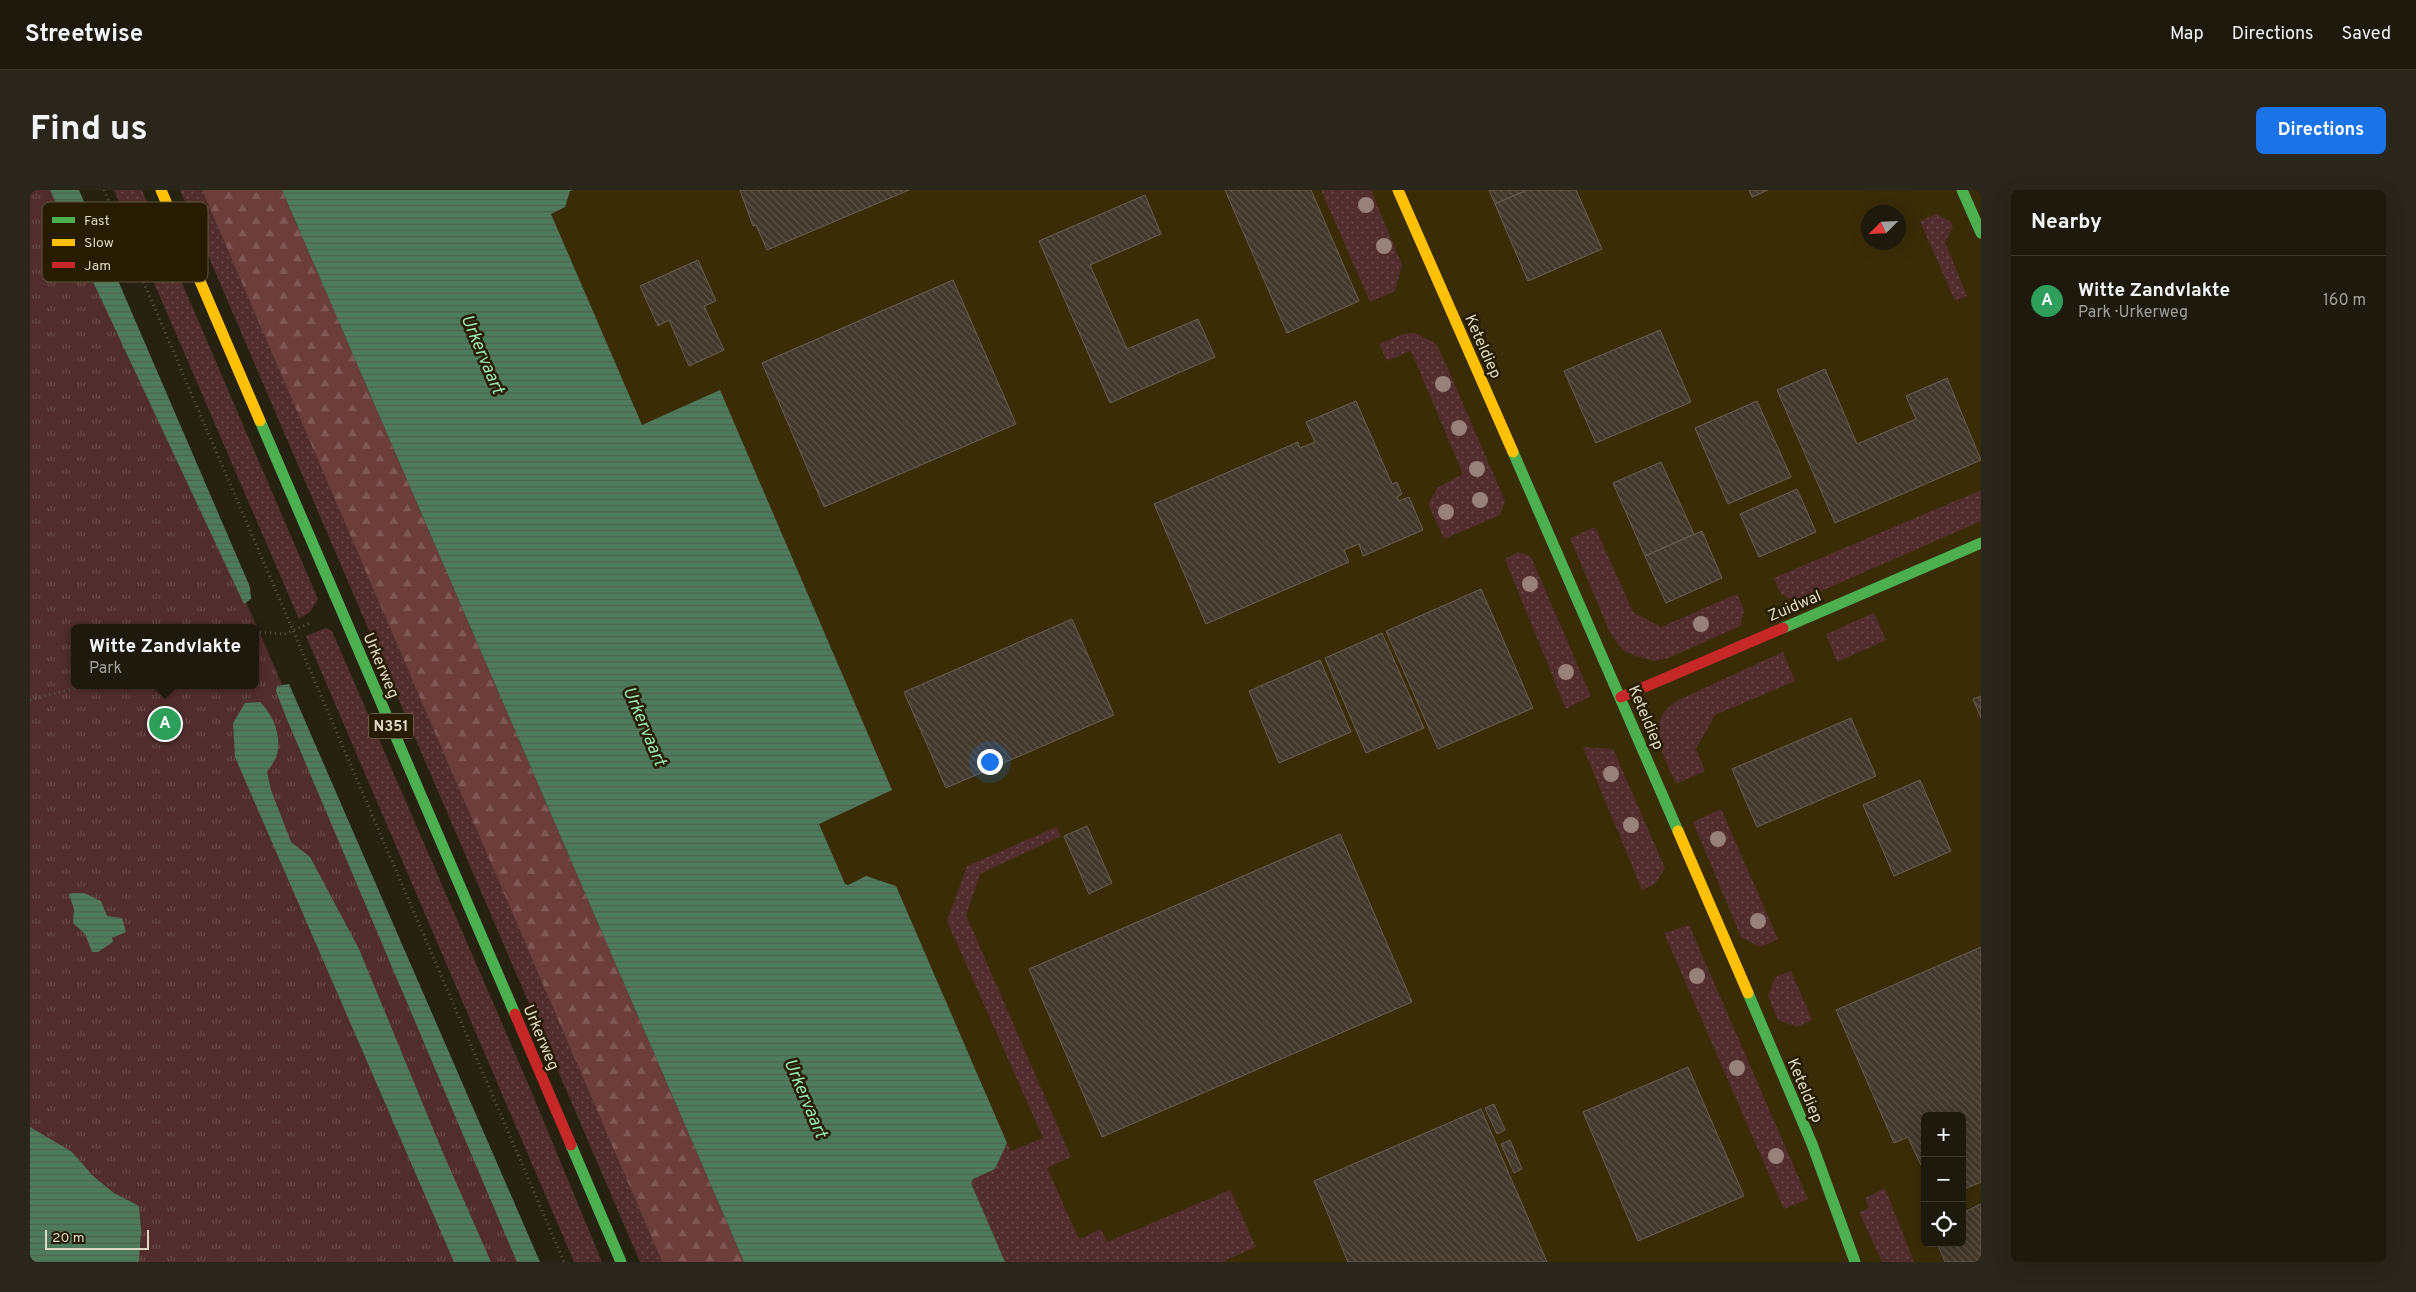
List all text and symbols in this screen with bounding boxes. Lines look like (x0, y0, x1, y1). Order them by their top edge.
text: Streetwise (25, 20, 143, 50)
text: Map (2170, 23, 2204, 46)
text: Directions (2232, 23, 2314, 46)
text: Saved (2342, 23, 2391, 46)
button: Directions (2256, 107, 2386, 154)
text: Find us (30, 108, 148, 152)
legend (42, 202, 208, 282)
north arrow (1861, 205, 1906, 250)
text: Nearby (2031, 209, 2102, 236)
text: Fast (84, 213, 110, 230)
text: Slow (84, 235, 114, 252)
text: Jam (84, 258, 111, 275)
text: Witte Zandvlakte (2078, 279, 2230, 303)
text: A (2041, 291, 2053, 311)
text: 160 m (2323, 291, 2366, 311)
text: Park · Urkerweg (2078, 303, 2188, 323)
water label: Urkervaart (455, 311, 509, 399)
street label: Keteldiep (1459, 312, 1505, 382)
street label: Zuidwal (1765, 587, 1825, 627)
popup (71, 624, 259, 689)
street label: Urkerweg (357, 630, 403, 702)
text: Witte Zandvlakte (89, 635, 241, 659)
text: Park (89, 659, 122, 679)
street label: Keteldiep (1623, 682, 1668, 753)
water label: Urkervaart (617, 683, 671, 771)
pin: A (149, 705, 181, 743)
road number: N351 (368, 714, 414, 738)
your location (977, 749, 1003, 775)
street label: Urkerweg (517, 1002, 563, 1074)
water label: Urkervaart (778, 1055, 832, 1143)
street label: Keteldiep (1782, 1055, 1827, 1126)
map controls (1921, 1112, 1966, 1247)
button: + (1921, 1112, 1966, 1157)
button: − (1921, 1157, 1966, 1202)
button: locate (1921, 1202, 1966, 1247)
scale bar (45, 1227, 149, 1250)
text: 20 m (52, 1230, 85, 1247)

